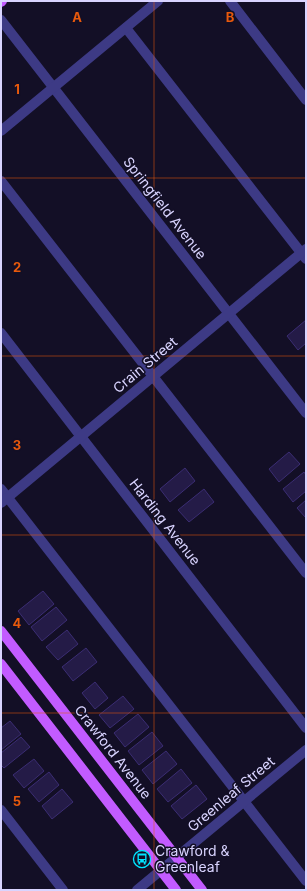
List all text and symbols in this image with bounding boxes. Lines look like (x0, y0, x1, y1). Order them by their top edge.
text: A (72, 9, 82, 25)
text: B (226, 9, 235, 25)
text: 1 (14, 81, 20, 97)
street label: Springfield Avenue (120, 153, 211, 262)
text: 2 (13, 259, 21, 275)
street label: Crain Street (109, 333, 181, 396)
text: 3 (13, 437, 21, 453)
street label: Harding Avenue (126, 475, 204, 568)
text: 4 (13, 615, 22, 631)
street label: Crawford Avenue (71, 701, 155, 802)
street label: Greenleaf Street (184, 752, 278, 835)
text: 5 (13, 793, 21, 809)
place label: Crawford & Greenleaf (155, 842, 230, 875)
bus stop icon: Crawford & Greenleaf (132, 849, 152, 869)

